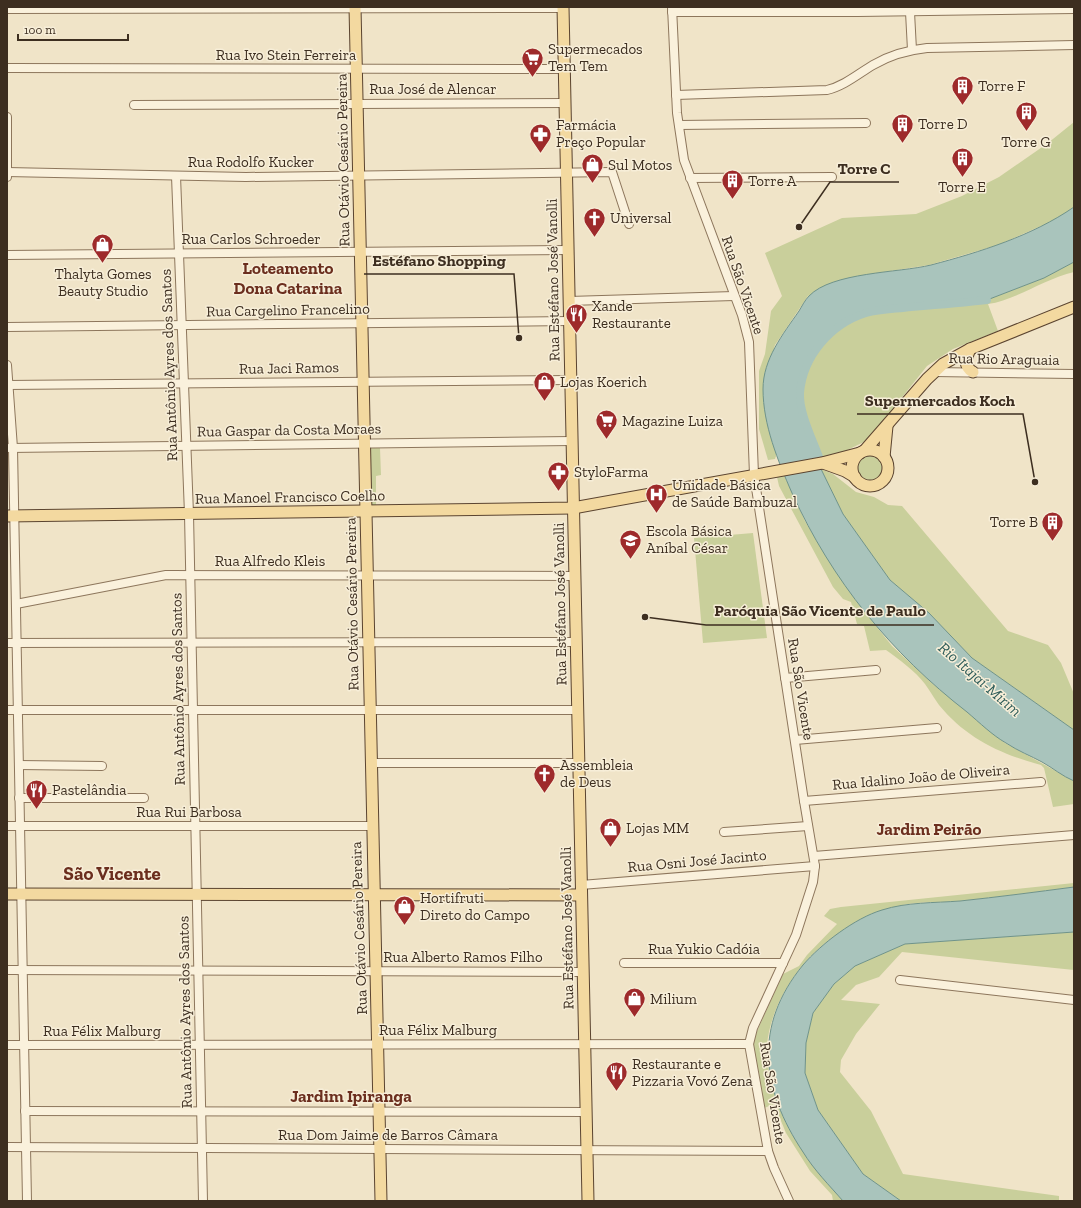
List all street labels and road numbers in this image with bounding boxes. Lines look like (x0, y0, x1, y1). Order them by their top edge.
street label: Rua Ivo Stein Ferreira (216, 46, 356, 64)
street label: Rua Otávio Cesário Pereira (332, 73, 354, 247)
street label: Rua José de Alencar (369, 80, 497, 98)
street label: Rua Rodolfo Kucker (188, 153, 314, 171)
street label: Rua Estéfano José Vanolli (543, 198, 563, 362)
street label: Rua Carlos Schroeder (181, 230, 321, 248)
street label: Rua São Vicente (718, 233, 768, 337)
street label: Rua Antônio Ayres dos Santos (157, 268, 181, 462)
street label: Rua Cargelino Francelino (206, 300, 370, 320)
street label: Rua Rio Araguaia (948, 349, 1060, 369)
street label: Rua Jaci Ramos (239, 358, 339, 378)
street label: Rua Gaspar da Costa Moraes (197, 419, 381, 441)
street label: Rua Manoel Francisco Coelho (195, 486, 386, 508)
street label: Rua Otávio Cesário Pereira (341, 517, 363, 691)
street label: Rua Estéfano José Vanolli (550, 522, 570, 686)
street label: Rua Alfredo Kleis (215, 552, 325, 570)
street label: Rua Antônio Ayres dos Santos (167, 593, 189, 785)
street label: Rua São Vicente (784, 637, 818, 741)
street label: Rua Idalino João de Oliveira (832, 760, 1010, 794)
street label: Rua Rui Barbosa (136, 803, 242, 821)
street label: Rua Otávio Cesário Pereira (347, 841, 371, 1015)
street label: Rua Estéfano José Vanolli (557, 846, 577, 1010)
street label: Rua Osni José Jacinto (627, 846, 767, 876)
street label: Rua Antônio Ayres dos Santos (174, 916, 196, 1108)
street label: Rua Yukio Cadóia (648, 940, 760, 958)
street label: Rua Alberto Ramos Filho (383, 948, 543, 966)
street label: Rua Félix Malburg (379, 1021, 497, 1039)
street label: Rua Félix Malburg (43, 1022, 161, 1040)
street label: Rua São Vicente (756, 1041, 790, 1145)
street label: Rua Dom Jaime de Barros Câmara (278, 1126, 498, 1144)

